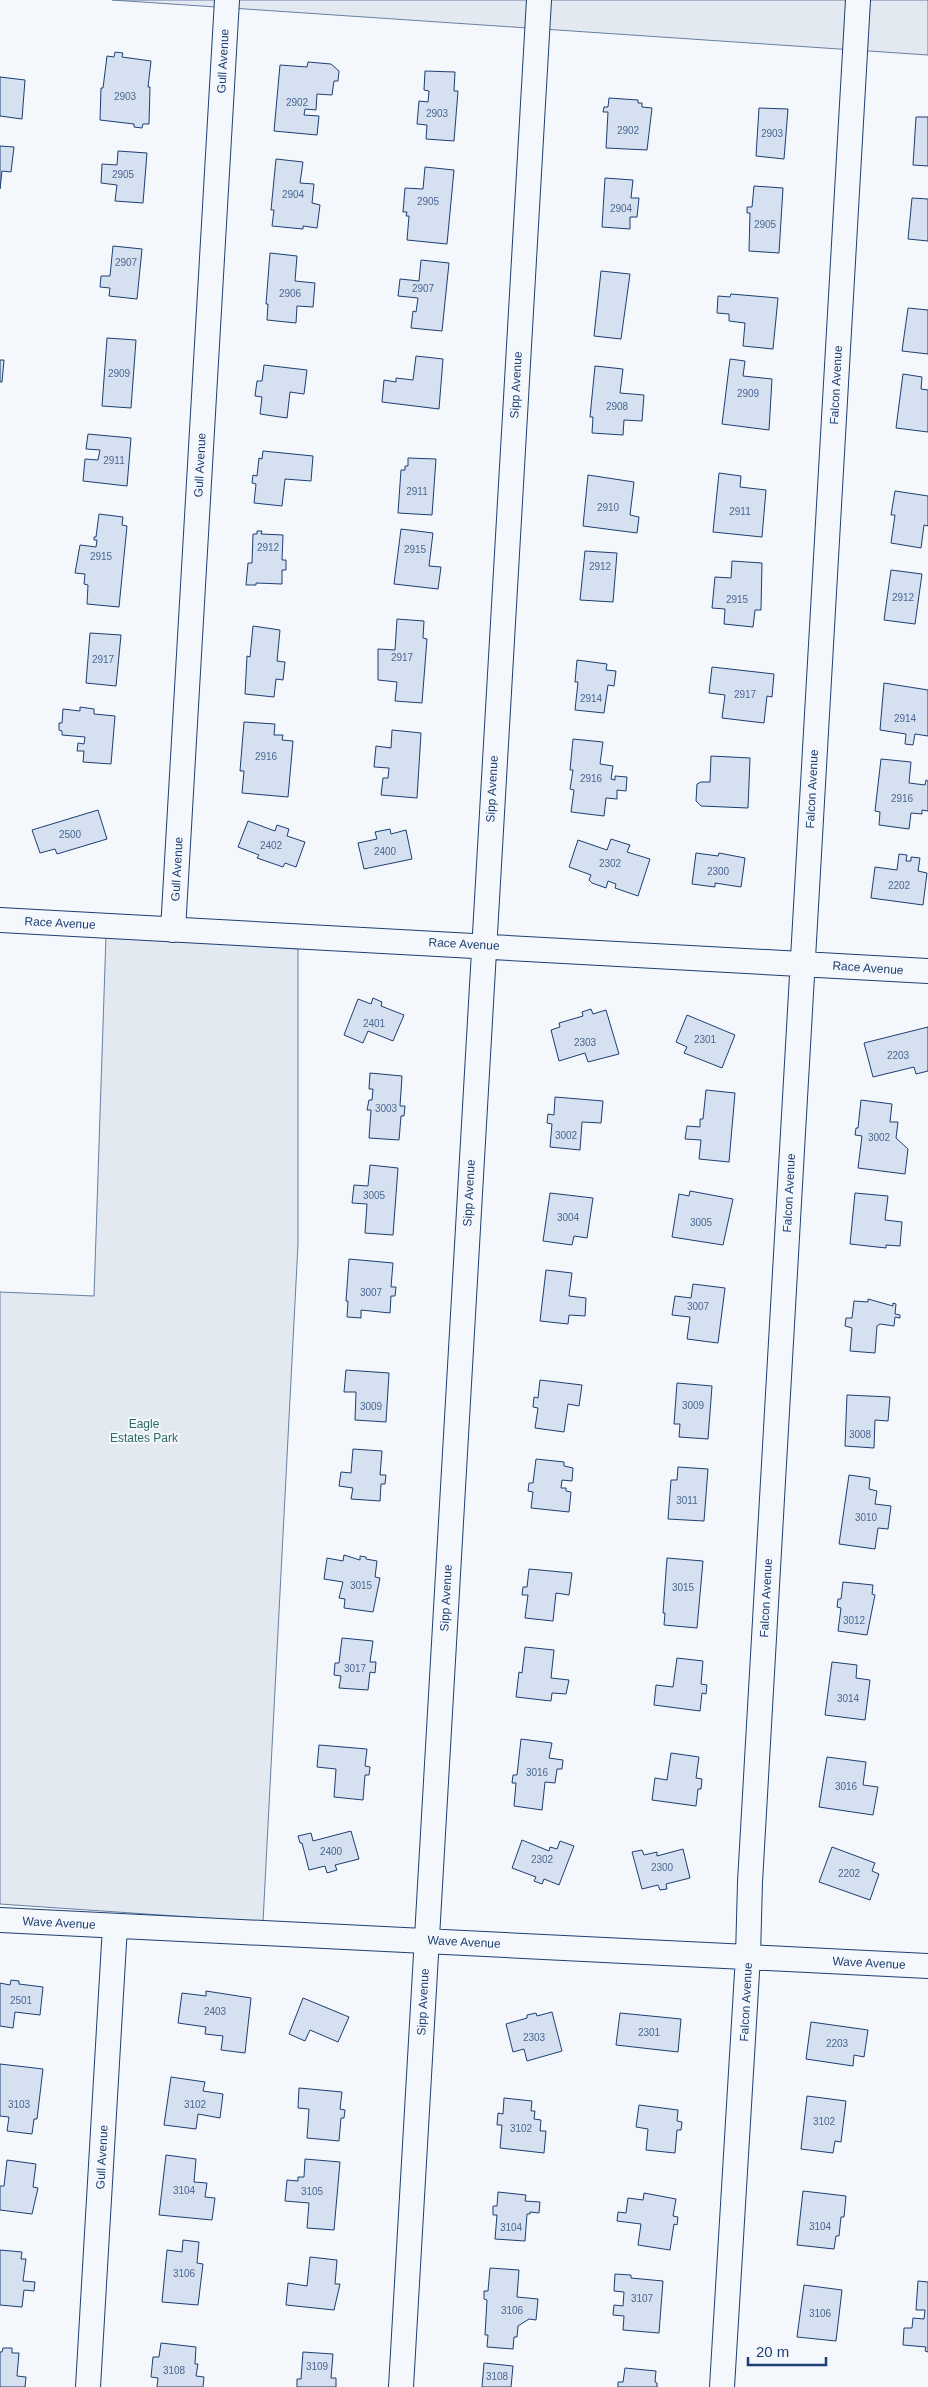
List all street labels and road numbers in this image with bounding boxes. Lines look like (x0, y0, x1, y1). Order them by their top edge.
street label: Gull Avenue (214, 28, 232, 94)
street label: Falcon Avenue (827, 345, 845, 425)
street label: Sipp Avenue (507, 351, 525, 419)
street label: Gull Avenue (191, 432, 209, 498)
street label: Falcon Avenue (803, 749, 821, 829)
street label: Sipp Avenue (483, 755, 501, 823)
street label: Gull Avenue (168, 836, 186, 902)
street label: Race Avenue (24, 914, 96, 932)
street label: Race Avenue (428, 935, 500, 953)
street label: Race Avenue (832, 959, 904, 977)
street label: Falcon Avenue (780, 1153, 798, 1233)
street label: Sipp Avenue (460, 1159, 478, 1227)
street label: Falcon Avenue (757, 1558, 775, 1638)
street label: Sipp Avenue (437, 1564, 455, 1632)
street label: Wave Avenue (22, 1914, 96, 1932)
street label: Wave Avenue (427, 1933, 501, 1951)
street label: Wave Avenue (832, 1954, 906, 1972)
street label: Falcon Avenue (737, 1962, 755, 2042)
street label: Sipp Avenue (414, 1968, 432, 2036)
street label: Gull Avenue (93, 2124, 111, 2190)

